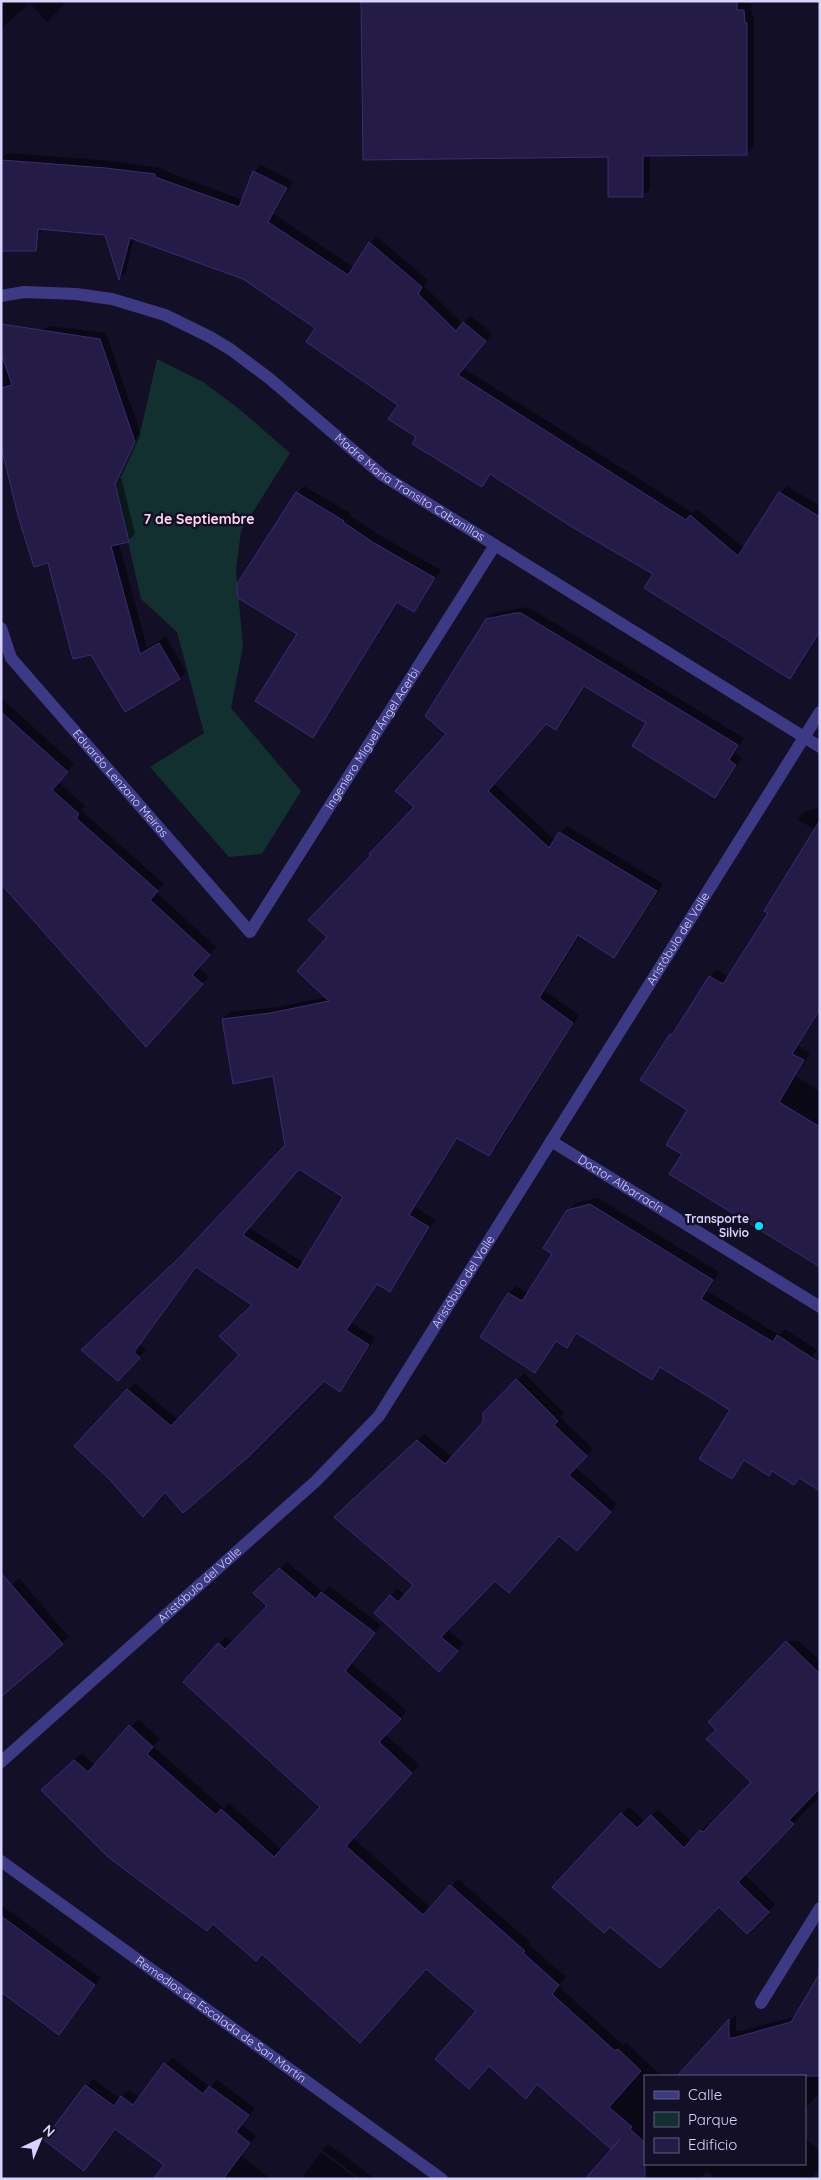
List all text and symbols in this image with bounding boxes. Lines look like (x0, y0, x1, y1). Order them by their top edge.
street label: Madre María Transito Cabanillas (332, 430, 488, 544)
district label: 7 de Septiembre (143, 510, 255, 528)
street label: Ingeniero Miguel Ángel Acerbi (322, 665, 422, 812)
street label: Eduardo Lenzano Meiras (70, 726, 172, 840)
street label: Aristóbulo del Valle (643, 889, 712, 987)
street label: Doctor Albarracín (575, 1151, 667, 1216)
place label: Transporte Silvio (685, 1211, 749, 1240)
marker: Transporte Silvio (753, 1220, 765, 1232)
street label: Aristóbulo del Valle (428, 1232, 497, 1331)
street label: Aristóbulo del Valle (154, 1543, 244, 1626)
street label: Remedios de Escalada de San Martín (133, 1953, 309, 2086)
legend (644, 2075, 806, 2165)
text: Calle (688, 2085, 722, 2104)
text: Parque (688, 2110, 738, 2129)
north arrow (15, 2115, 65, 2165)
text: N (39, 2121, 59, 2141)
text: Edificio (688, 2135, 737, 2154)

